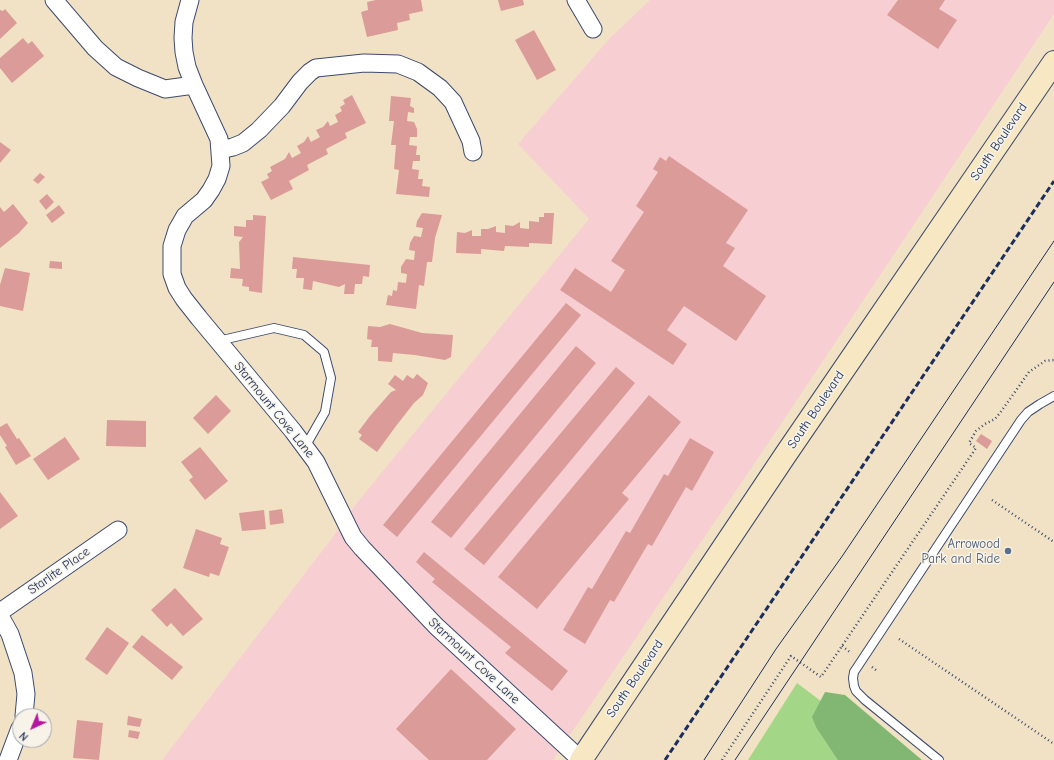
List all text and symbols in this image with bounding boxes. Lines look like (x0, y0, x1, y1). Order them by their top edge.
street label: South Boulevard (967, 100, 1031, 184)
street label: Starmount Cove Lane (230, 359, 318, 461)
street label: South Boulevard (784, 368, 848, 452)
place label: Arrowood Park and Ride (922, 536, 1000, 567)
street label: Starlite Place (25, 544, 93, 598)
marker: Arrowood Park and Ride (1003, 546, 1013, 556)
street label: Starmount Cove Lane (425, 615, 523, 707)
street label: South Boulevard (603, 637, 667, 721)
north arrow (12, 708, 52, 748)
text: N (17, 729, 31, 743)

